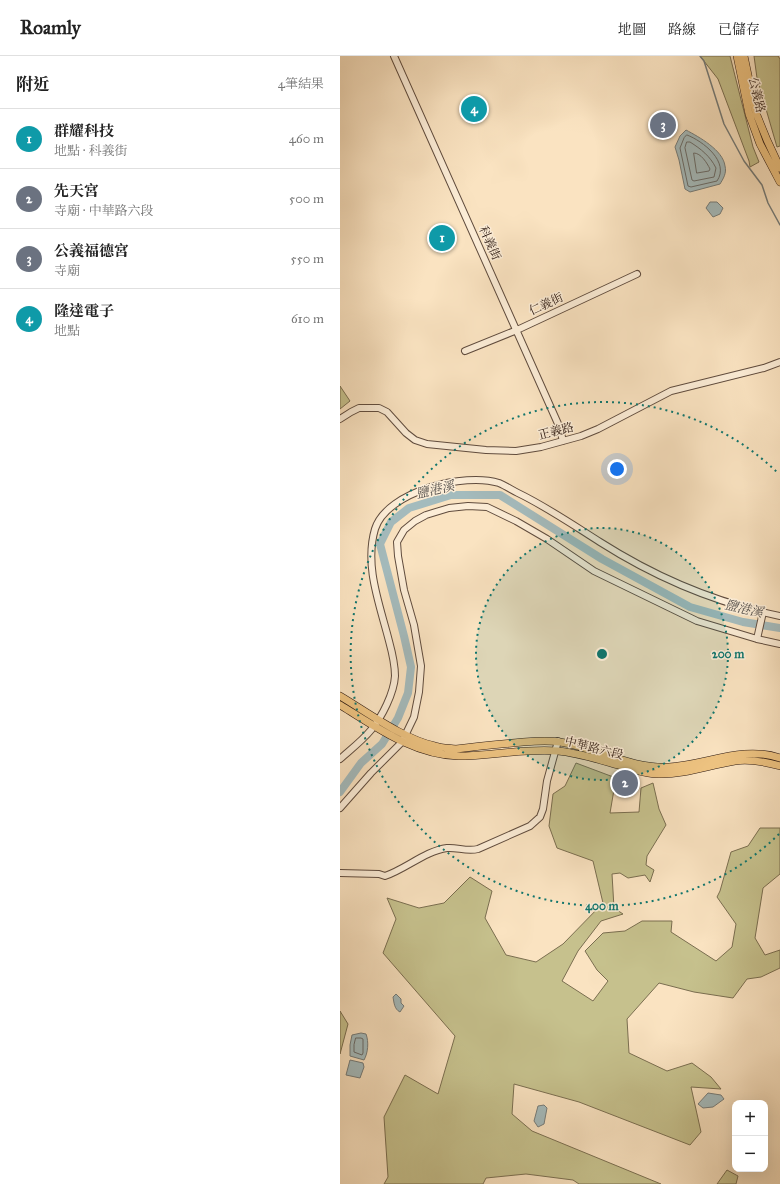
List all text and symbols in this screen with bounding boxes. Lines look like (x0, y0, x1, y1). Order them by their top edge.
text: Roamly (20, 16, 81, 39)
text: 地圖 (618, 21, 646, 38)
text: 路線 (668, 21, 696, 38)
text: 已儲存 (718, 21, 760, 38)
text: 附近 (16, 74, 50, 95)
text: 4筆結果 (278, 76, 324, 92)
street label: 公義路 (746, 76, 768, 114)
pin: 4 (461, 94, 487, 124)
pin: 3 (650, 110, 676, 140)
text: 群耀科技 (54, 122, 114, 140)
text: 1 (26, 131, 32, 147)
text: 460 m (289, 131, 324, 147)
text: 地點 · 科義街 (54, 143, 127, 159)
text: 先天宮 (54, 182, 99, 200)
text: 2 (26, 191, 32, 207)
text: 500 m (289, 191, 324, 207)
text: 寺廟 · 中華路六段 (54, 203, 153, 219)
pin: 1 (429, 223, 455, 253)
street label: 科義街 (476, 224, 504, 263)
text: 公義福德宮 (54, 242, 129, 260)
text: 3 (26, 251, 32, 267)
text: 550 m (291, 251, 324, 267)
text: 寺廟 (54, 263, 80, 279)
street label: 仁義街 (527, 290, 566, 318)
text: 隆達電子 (54, 302, 114, 320)
text: 4 (25, 311, 33, 327)
text: 610 m (291, 311, 324, 327)
text: 地點 (54, 323, 80, 339)
street label: 正義路 (537, 420, 575, 442)
your location (607, 459, 627, 479)
water label: 鹽港溪 (414, 477, 458, 502)
water label: 鹽港溪 (723, 597, 767, 622)
centre of rings (595, 647, 609, 661)
text: 200 m (712, 647, 745, 661)
street label: 中華路六段 (563, 734, 625, 762)
pin: 2 (612, 768, 638, 798)
text: 400 m (585, 899, 620, 914)
map controls (732, 1100, 768, 1172)
button: + (732, 1100, 768, 1136)
button: − (732, 1136, 768, 1172)

